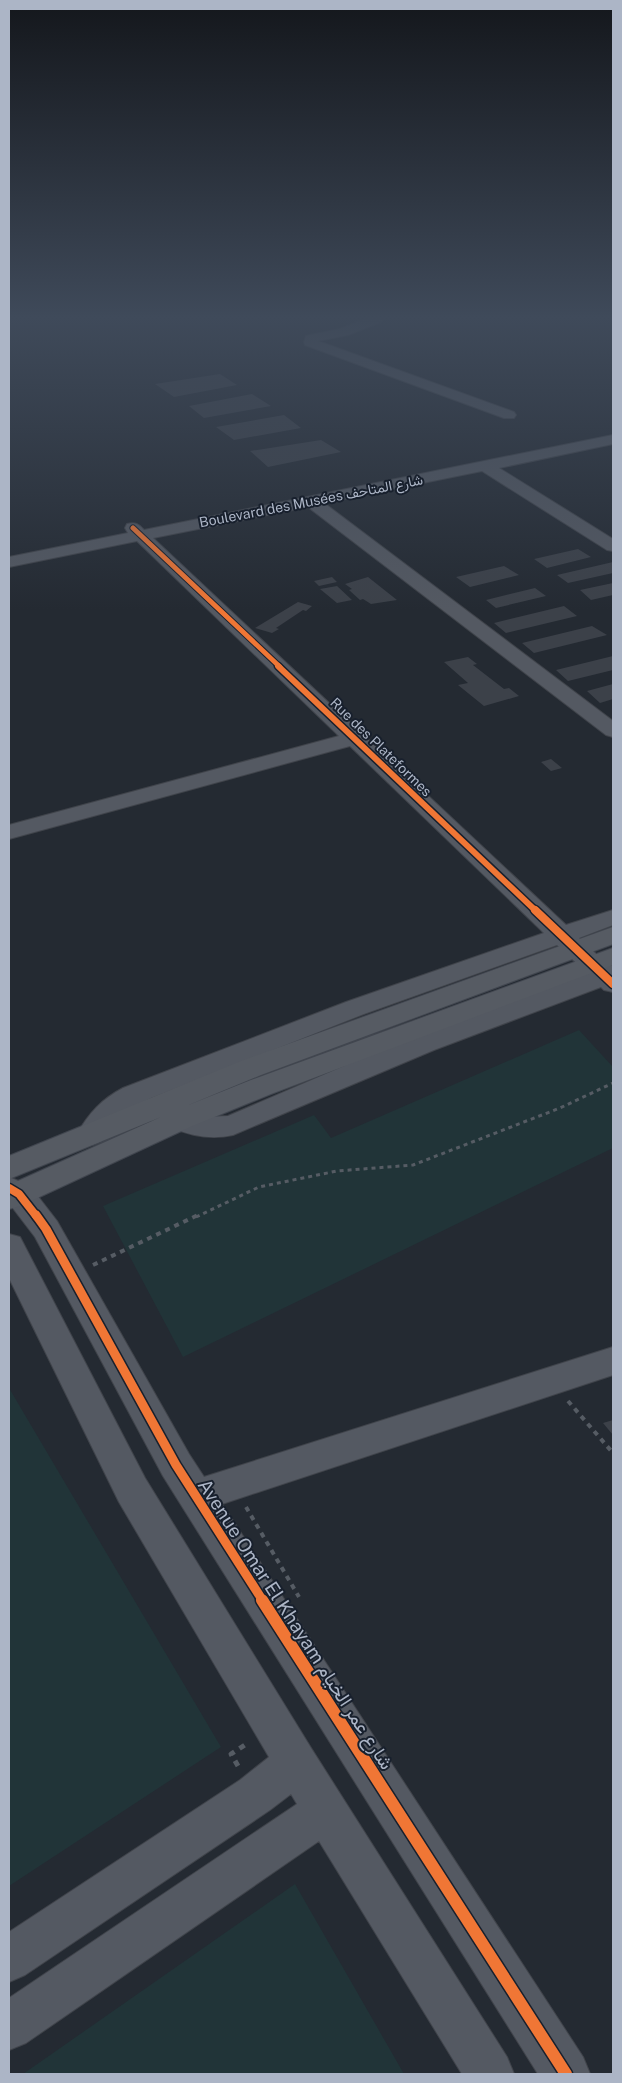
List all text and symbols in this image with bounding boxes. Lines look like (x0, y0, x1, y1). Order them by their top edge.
street label: Boulevard des Musées شارع المتاحف (198, 471, 425, 534)
street label: Rue des Plateformes (327, 695, 435, 799)
street label: Avenue Omar El Khayam شارع عمر الخيام (192, 1475, 398, 1774)

